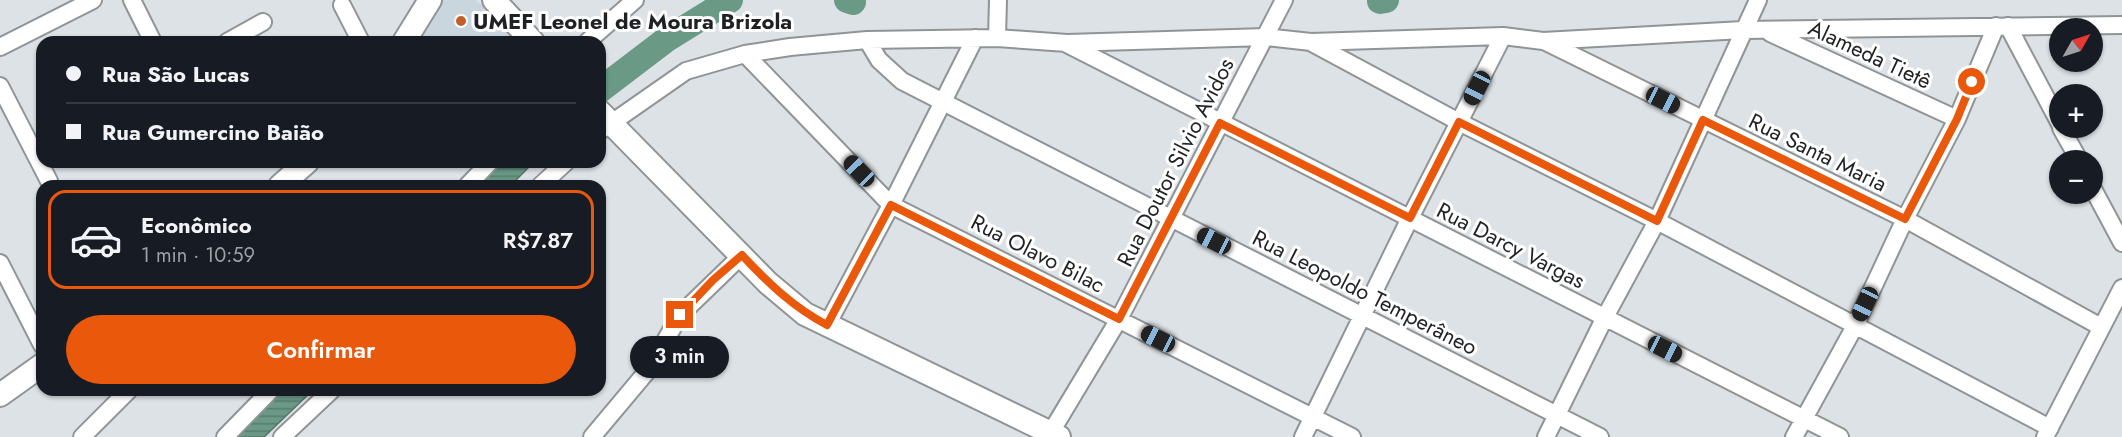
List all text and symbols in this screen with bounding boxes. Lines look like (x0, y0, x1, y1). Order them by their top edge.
place label: UMEF Leonel de Moura Brizola (473, 5, 792, 37)
street label: Alameda Tietê (1803, 12, 1937, 96)
marker: UMEF Leonel de Moura Brizola (454, 14, 468, 28)
north arrow (2049, 18, 2103, 72)
map controls (2049, 18, 2103, 204)
street label: Rua Doutor Silvio Avidos (1109, 52, 1242, 272)
text: Rua São Lucas (102, 58, 249, 90)
car (1461, 68, 1493, 108)
route start (1958, 68, 1985, 95)
car (1643, 84, 1683, 116)
button: + (2049, 84, 2103, 138)
street label: Rua Santa Maria (1744, 105, 1892, 199)
text: Rua Gumercino Baião (102, 116, 324, 148)
button: − (2049, 150, 2103, 204)
car (840, 152, 878, 190)
street label: Rua Darcy Vargas (1431, 194, 1591, 296)
street label: Rua Olavo Bilac (966, 206, 1110, 300)
text: Econômico (141, 209, 252, 241)
icon: car (69, 213, 123, 267)
street label: Rua Leopoldo Temperâneo (1247, 221, 1483, 363)
text: R$7.87 (503, 224, 573, 256)
car (1194, 225, 1234, 257)
text: 1 min · 10:59 (141, 241, 255, 270)
car (1849, 284, 1881, 324)
route end (666, 301, 693, 328)
button: Confirmar (66, 315, 576, 384)
car (1138, 323, 1178, 355)
car (1645, 333, 1685, 365)
callout: 3 min (630, 336, 730, 378)
text: 3 min (654, 342, 705, 371)

